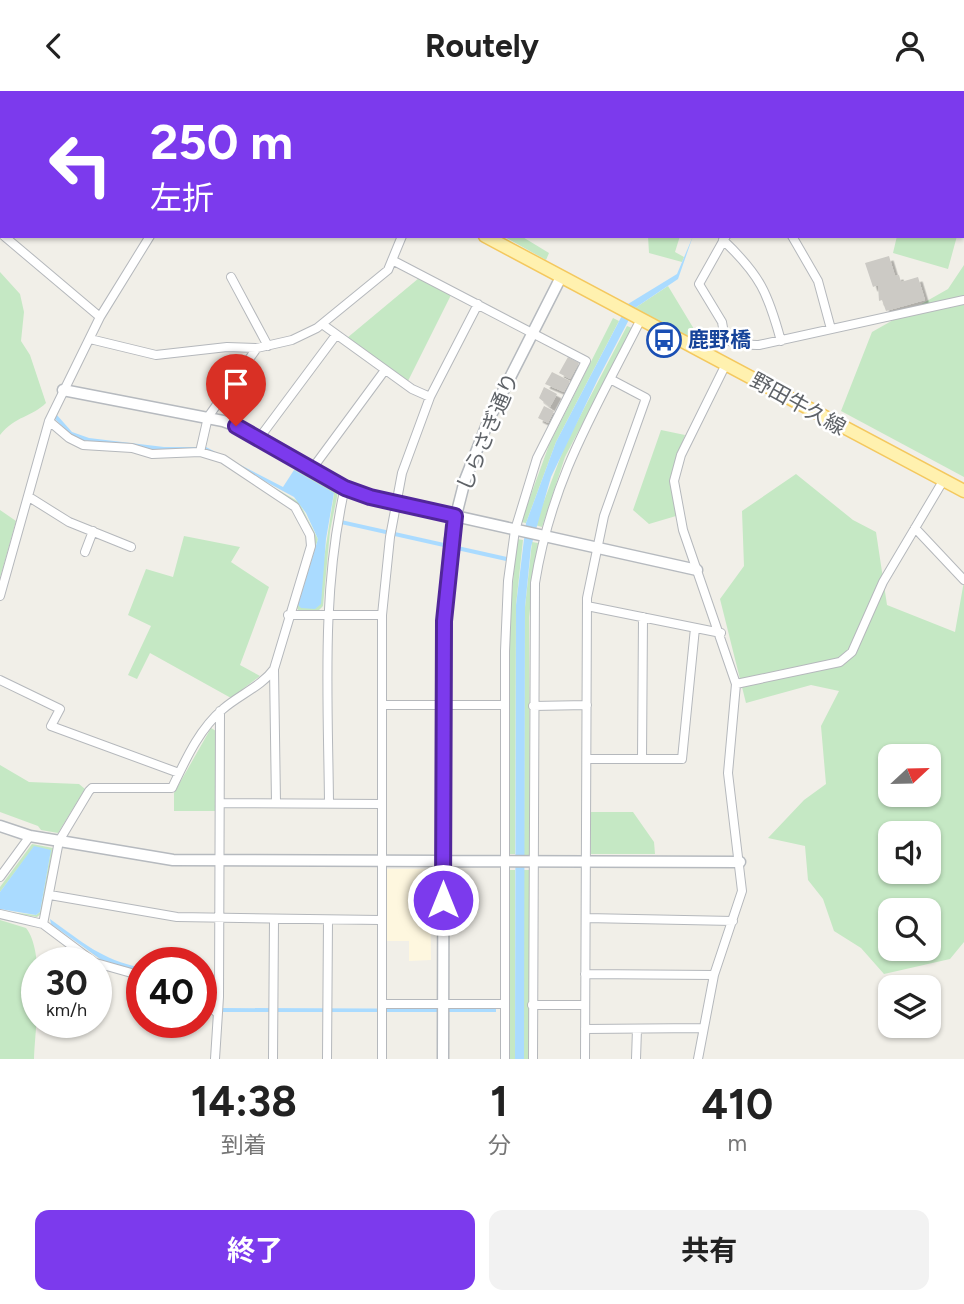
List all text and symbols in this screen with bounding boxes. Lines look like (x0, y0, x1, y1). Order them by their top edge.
icon: back (35, 27, 73, 65)
text: Routely (425, 27, 539, 65)
icon: person (891, 27, 929, 65)
text: 250 m (150, 112, 293, 171)
icon: left (35, 119, 126, 210)
text: 左折 (150, 179, 214, 217)
bus stop icon: 鹿野橋 (645, 321, 683, 359)
place label: 鹿野橋 (688, 327, 751, 352)
pin (206, 354, 266, 426)
icon: arrive (217, 365, 255, 403)
street label: 野田牛久線 (746, 367, 850, 440)
street label: しらさぎ通り (451, 369, 524, 495)
north arrow (878, 744, 942, 807)
map controls (878, 744, 941, 1038)
button: sound (878, 821, 941, 884)
position arrow (406, 863, 480, 937)
button: search (878, 898, 941, 961)
speed limit sign: 40 (126, 947, 217, 1038)
text: 30 (45, 962, 88, 1004)
button: layers (878, 975, 941, 1038)
text: km/h (46, 999, 87, 1021)
text: 14:38 (191, 1076, 297, 1127)
text: 1 (490, 1076, 508, 1127)
text: 410 (702, 1079, 773, 1130)
text: m (728, 1129, 747, 1157)
text: 到着 (221, 1131, 267, 1159)
text: 分 (488, 1131, 511, 1159)
button: 終了 (35, 1210, 475, 1290)
button: 共有 (489, 1210, 929, 1290)

